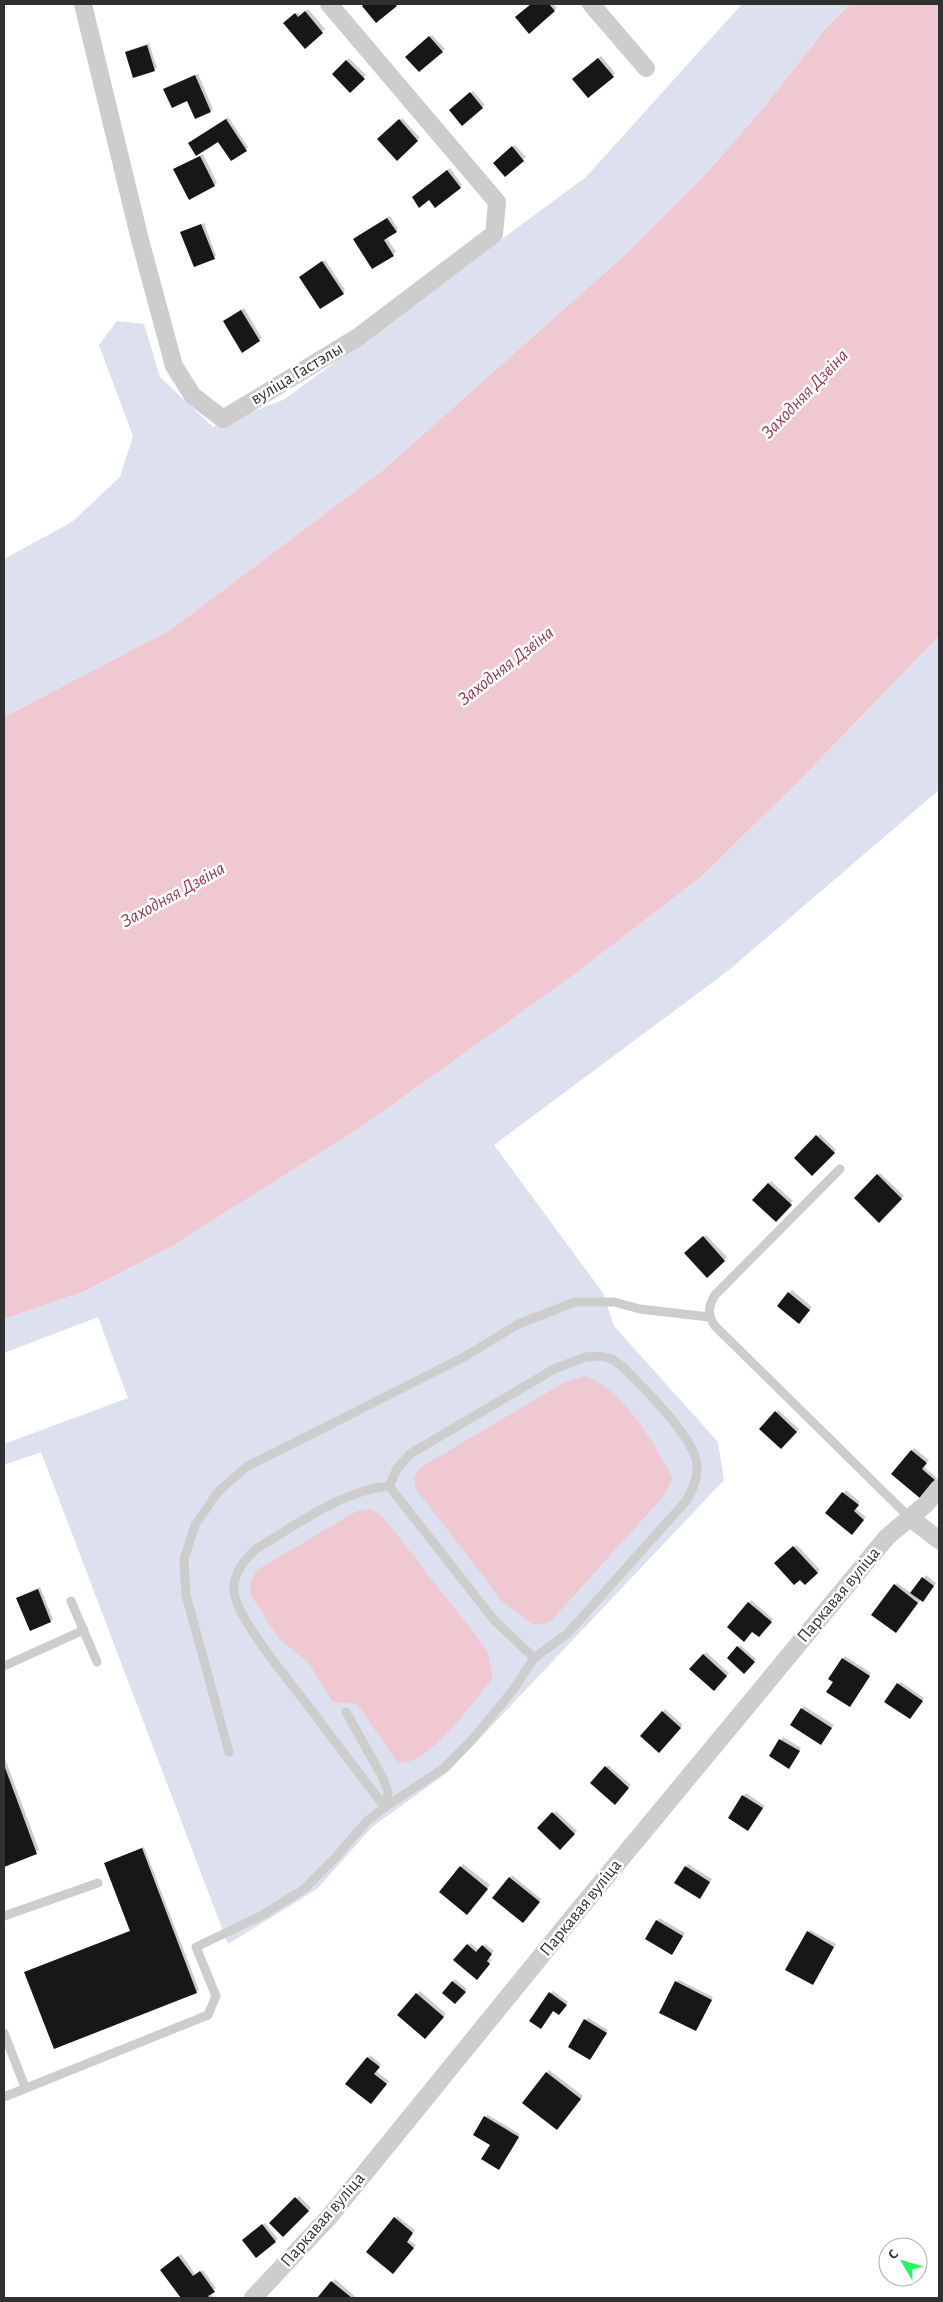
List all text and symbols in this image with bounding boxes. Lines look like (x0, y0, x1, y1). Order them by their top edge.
street label: вуліца Гастэлы (248, 339, 346, 409)
water label: Заходняя Дзвіна (758, 346, 852, 442)
water label: Заходняя Дзвіна (455, 623, 557, 709)
water label: Заходняя Дзвіна (118, 859, 228, 931)
street label: Паркавая вуліца (794, 1544, 884, 1646)
street label: Паркавая вуліца (537, 1856, 625, 1960)
street label: Паркавая вуліца (277, 2169, 369, 2271)
north arrow (878, 2237, 928, 2287)
text: С (886, 2247, 902, 2262)

